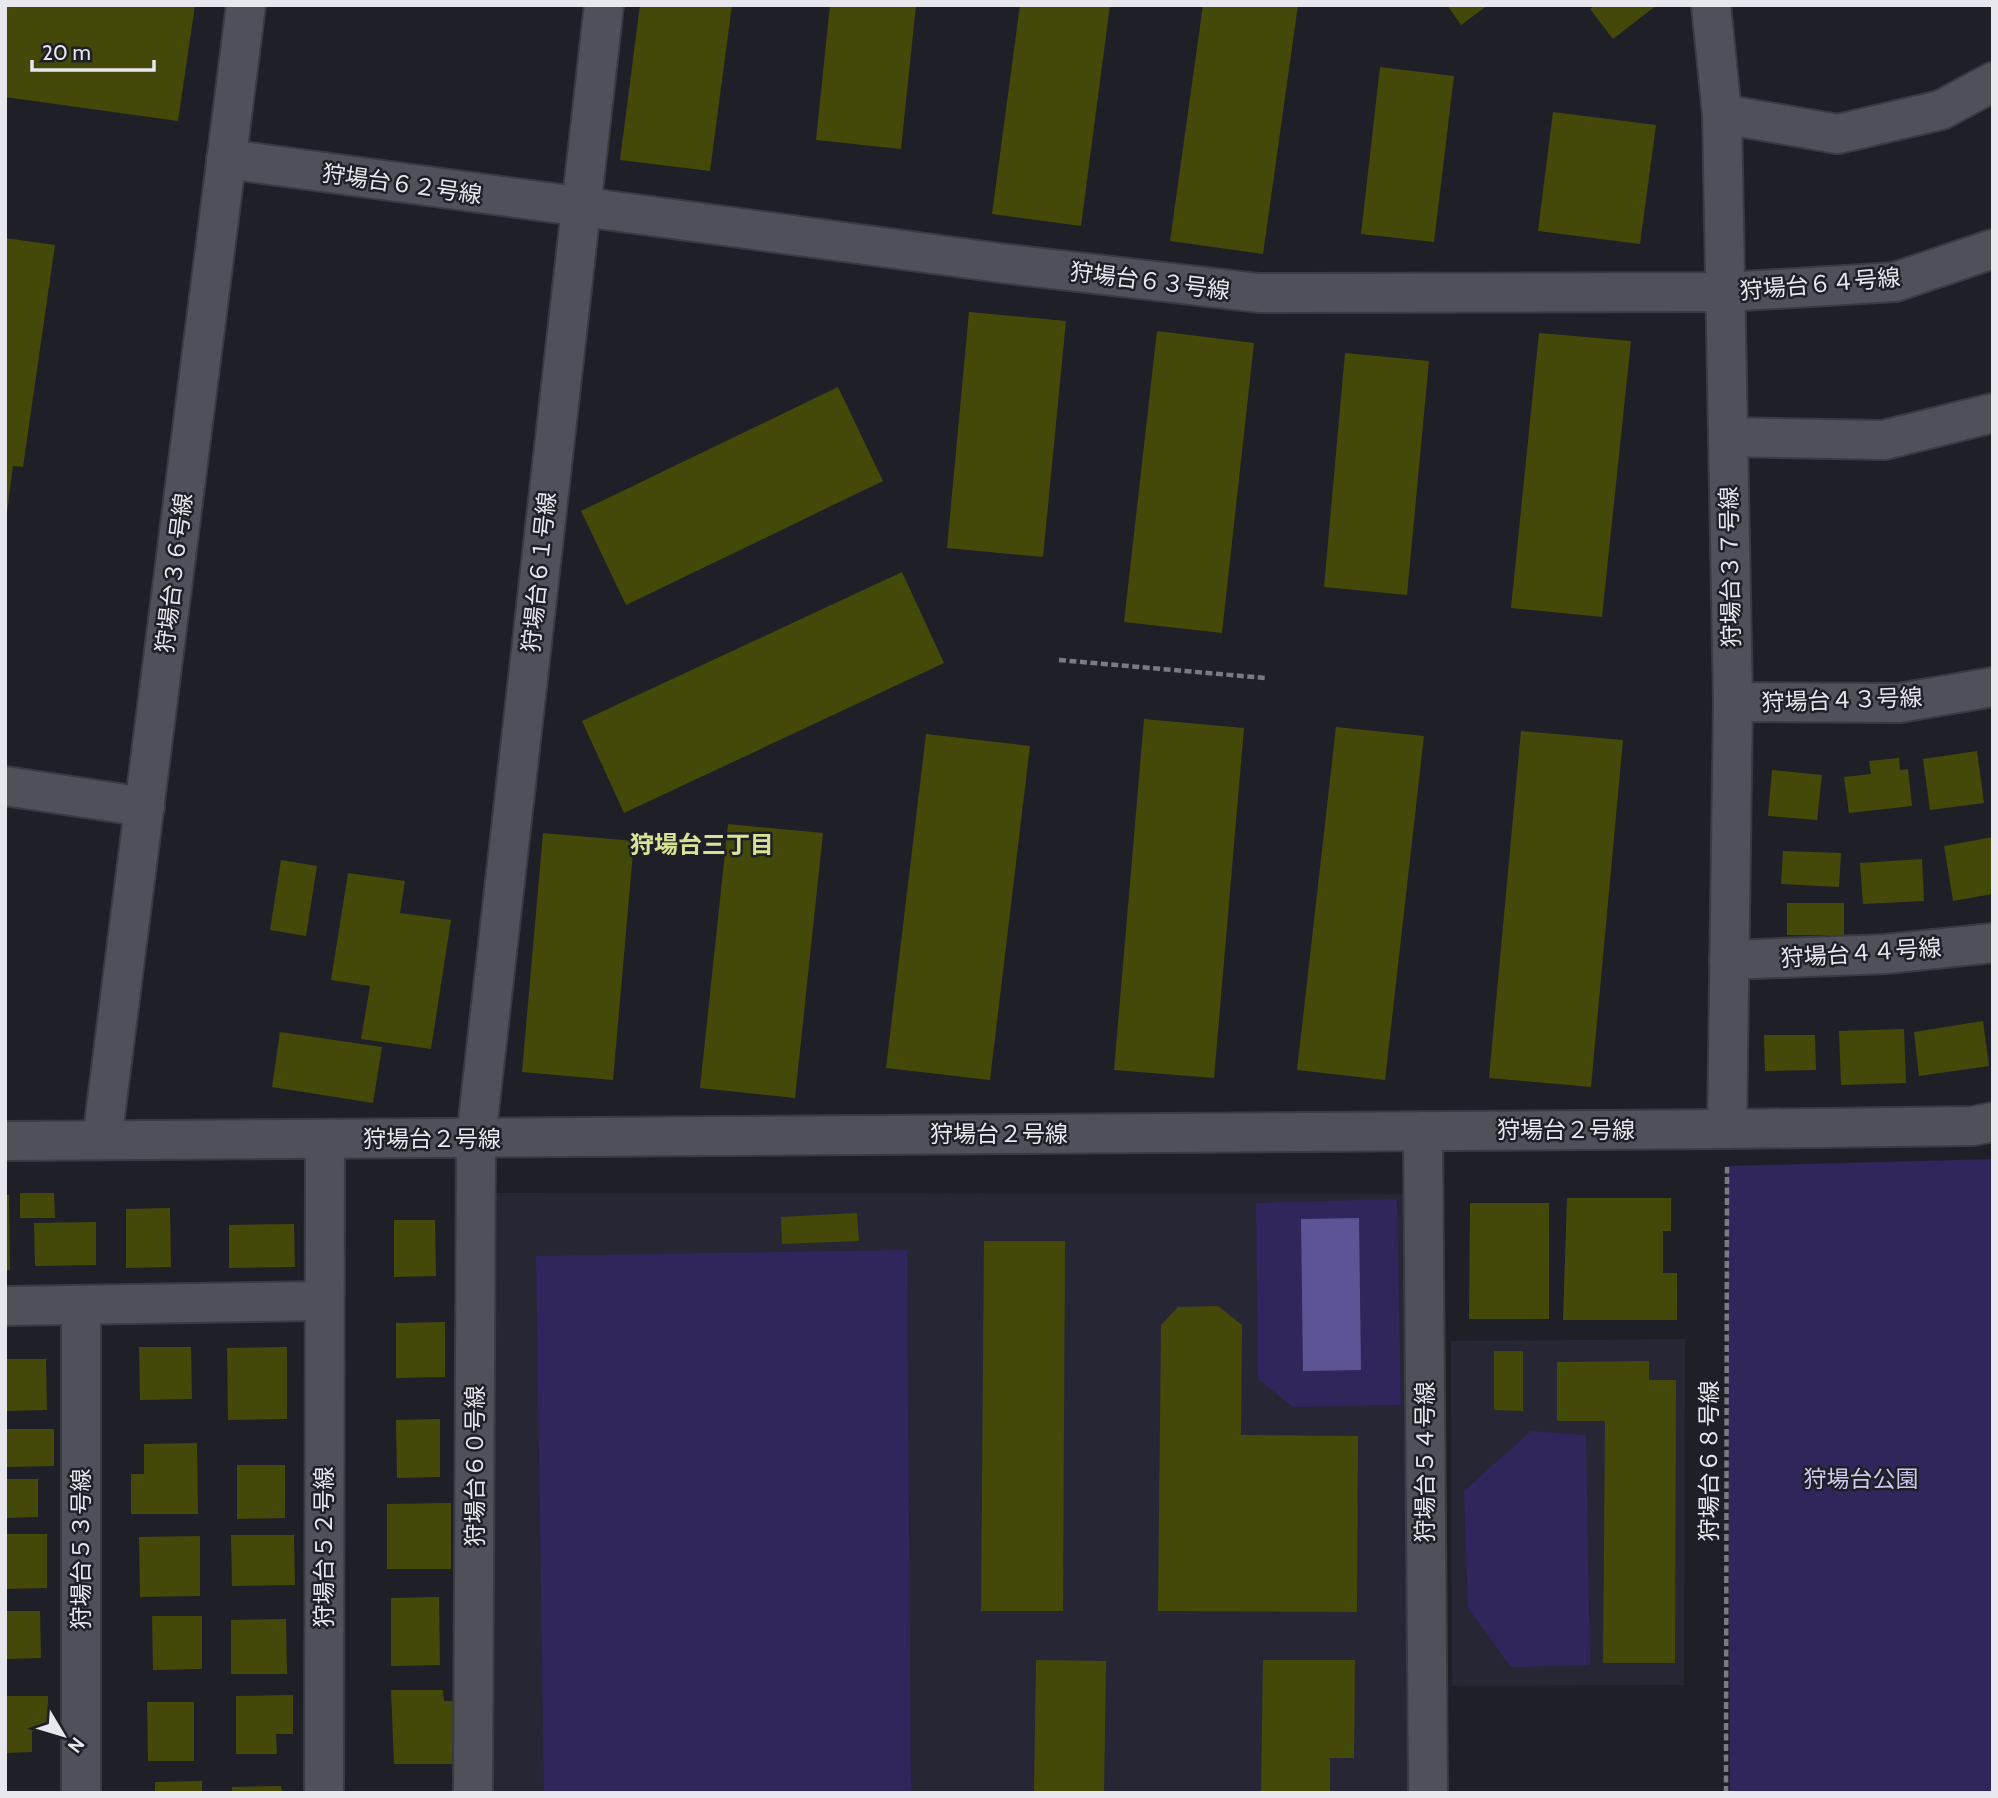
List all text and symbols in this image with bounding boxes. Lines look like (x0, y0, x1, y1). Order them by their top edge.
scale bar (32, 28, 154, 72)
text: 20 m (42, 40, 91, 65)
street label: 狩場台６２号線 (320, 159, 484, 209)
street label: 狩場台６３号線 (1068, 257, 1232, 305)
street label: 狩場台６４号線 (1739, 263, 1901, 305)
street label: 狩場台３７号線 (1715, 486, 1745, 648)
street label: 狩場台６１号線 (517, 490, 561, 654)
street label: 狩場台３６号線 (150, 491, 198, 655)
street label: 狩場台４３号線 (1761, 683, 1923, 717)
district label: 狩場台三丁目 (630, 830, 774, 859)
street label: 狩場台４４号線 (1780, 933, 1942, 973)
street label: 狩場台２号線 (1497, 1116, 1635, 1144)
street label: 狩場台２号線 (930, 1120, 1068, 1148)
street label: 狩場台２号線 (363, 1125, 501, 1153)
street label: 狩場台６８号線 (1695, 1381, 1723, 1542)
street label: 狩場台５４号線 (1411, 1382, 1439, 1543)
street label: 狩場台６０号線 (461, 1386, 489, 1547)
park label: 狩場台公園 (1804, 1465, 1919, 1493)
street label: 狩場台５２号線 (310, 1467, 338, 1628)
street label: 狩場台５３号線 (67, 1469, 95, 1630)
north arrow (28, 1700, 98, 1770)
text: N (63, 1733, 89, 1758)

